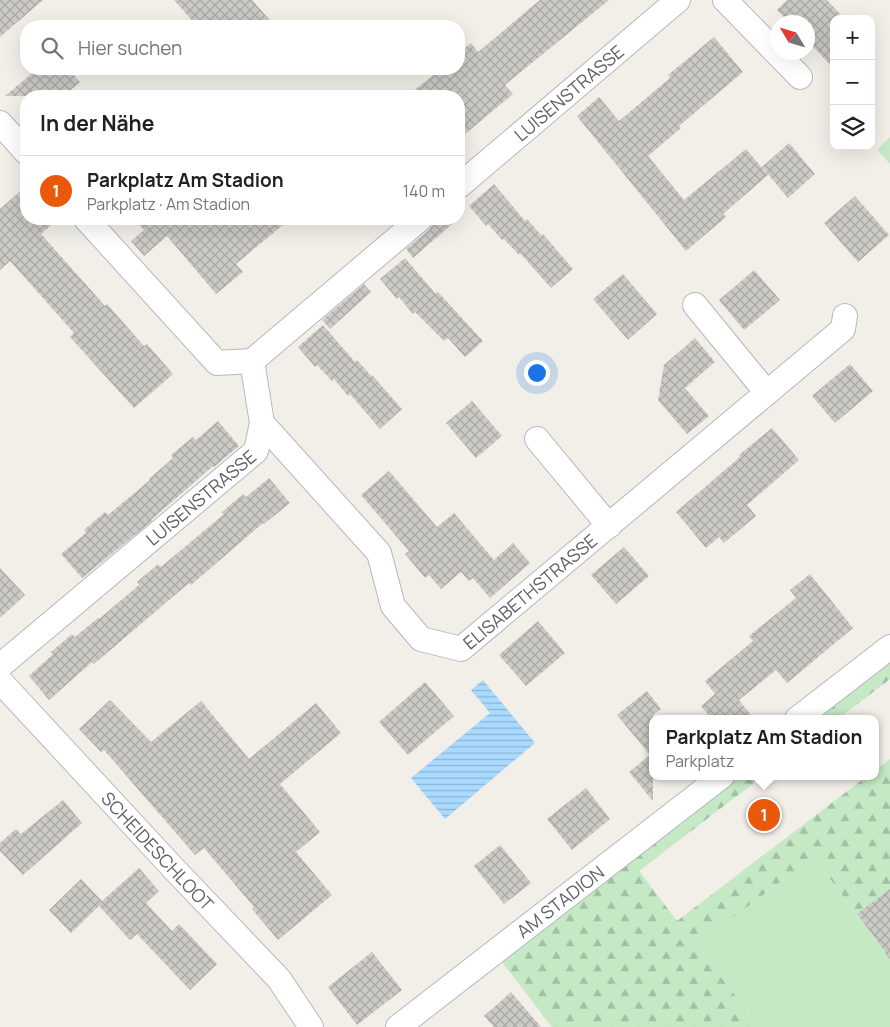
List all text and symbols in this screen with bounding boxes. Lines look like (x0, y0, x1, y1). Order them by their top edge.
north arrow (770, 15, 815, 60)
map controls (830, 15, 875, 150)
button: + (830, 15, 875, 60)
search box (20, 20, 465, 75)
icon: search (38, 34, 66, 62)
text: Hier suchen (78, 35, 182, 61)
street label: LUISENSTRASSE (509, 39, 629, 146)
button: − (830, 60, 875, 105)
button: layers (830, 105, 875, 150)
text: In der Nähe (40, 109, 154, 137)
text: Parkplatz Am Stadion (87, 167, 284, 193)
text: 1 (52, 180, 60, 202)
text: 140 m (403, 180, 445, 202)
text: Parkplatz · Am Stadion (87, 193, 250, 215)
your location (524, 360, 550, 386)
street label: LUISENSTRASSE (141, 444, 261, 551)
street label: ELISABETHSTRASSE (458, 528, 602, 654)
popup (649, 715, 879, 780)
text: Parkplatz Am Stadion (666, 724, 862, 750)
text: Parkplatz (666, 750, 734, 772)
street label: SCHEIDESCHLOOT (96, 786, 219, 916)
pin: 1 (748, 796, 780, 834)
street label: AM STADION (511, 860, 609, 943)

